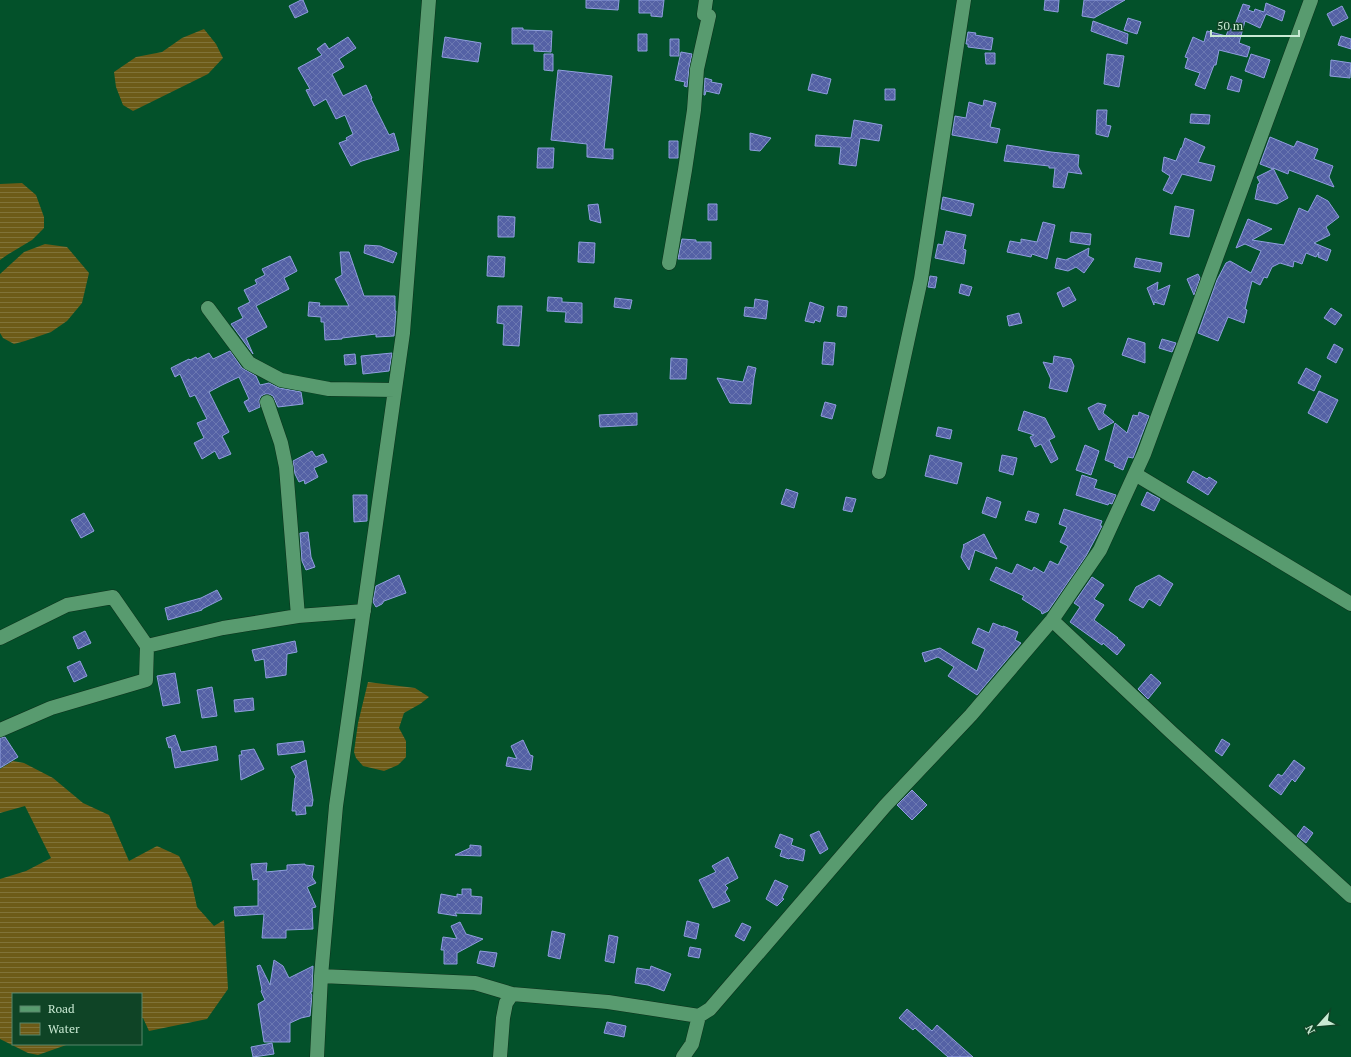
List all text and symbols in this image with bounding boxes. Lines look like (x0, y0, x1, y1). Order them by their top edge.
scale bar (1211, 12, 1299, 38)
text: 50 m (1217, 18, 1244, 33)
legend (12, 993, 142, 1045)
text: Road (48, 1001, 75, 1016)
north arrow (1299, 1005, 1339, 1045)
text: Water (48, 1021, 80, 1036)
text: N (1302, 1022, 1318, 1036)

